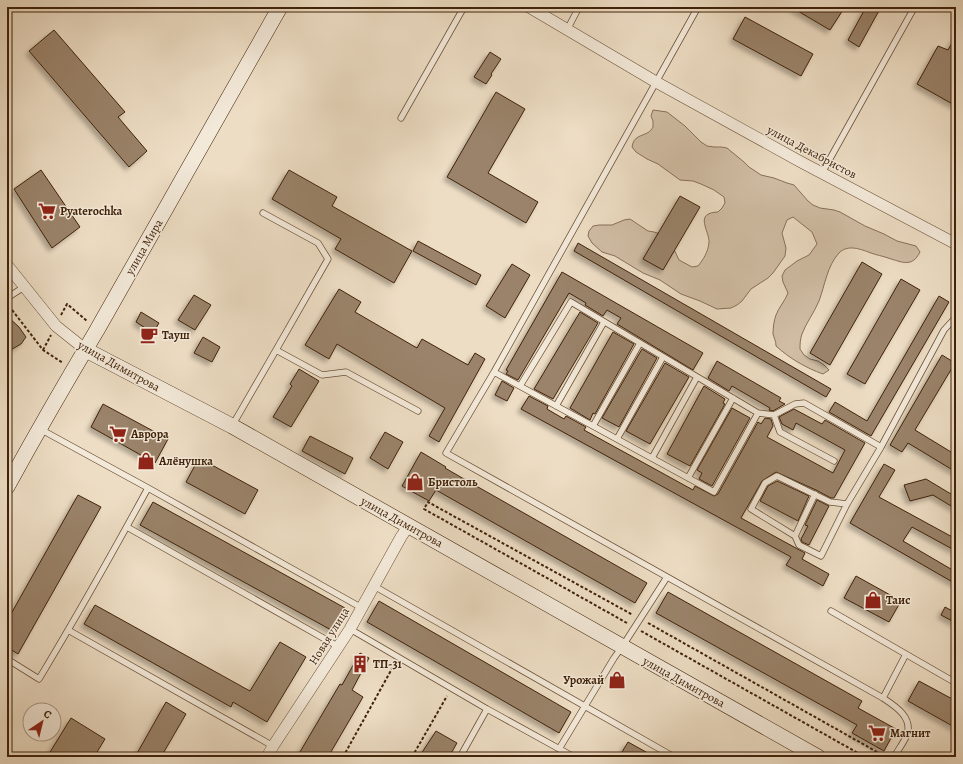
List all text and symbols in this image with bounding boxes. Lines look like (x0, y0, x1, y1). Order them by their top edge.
street label: улица Декабристов (763, 121, 860, 183)
supermarket icon: Pyaterochka (37, 201, 57, 221)
place label: Pyaterochka (60, 203, 123, 219)
street label: улица Мира (121, 216, 167, 279)
cafe icon: Тауш (139, 325, 159, 345)
place label: Тауш (162, 327, 190, 343)
street label: улица Димитрова (74, 336, 163, 395)
supermarket icon: Аврора (108, 424, 128, 444)
place label: Аврора (130, 426, 169, 442)
shop icon: Алёнушка (136, 451, 156, 471)
place label: Алёнушка (158, 453, 213, 469)
shop icon: Бристоль (405, 472, 425, 492)
place label: Бристоль (428, 474, 478, 490)
street label: улица Димитрова (357, 492, 446, 551)
shop icon: Таис (863, 590, 883, 610)
place label: Таис (886, 592, 910, 608)
street label: Новая улица (305, 604, 353, 668)
street label: улица Димитрова (639, 652, 728, 711)
building icon: ТП-31 (350, 654, 370, 674)
place label: ТП-31 (373, 656, 403, 672)
shop icon: Урожай (607, 670, 627, 690)
place label: Урожай (563, 672, 604, 688)
north arrow (22, 702, 62, 742)
text: С (40, 706, 55, 722)
supermarket icon: Магнит (867, 723, 887, 743)
place label: Магнит (890, 725, 931, 741)

